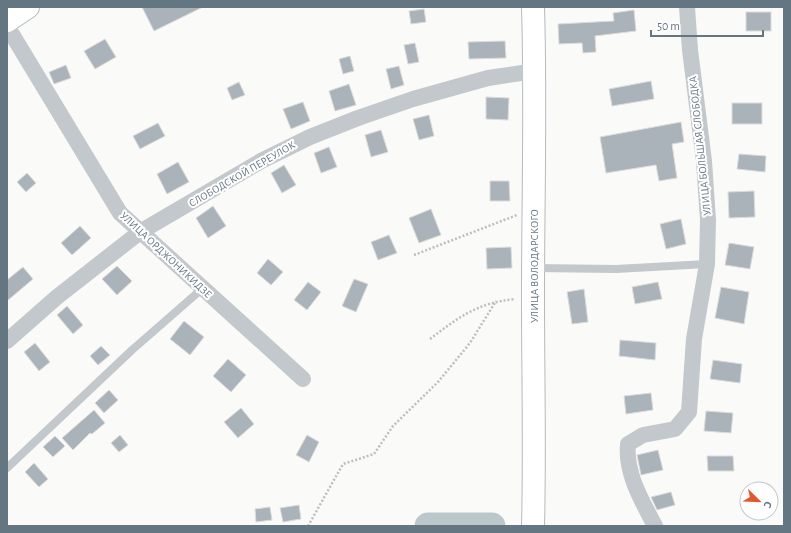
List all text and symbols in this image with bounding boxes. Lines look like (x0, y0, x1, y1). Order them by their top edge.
scale bar (651, 12, 763, 38)
text: 50 m (657, 20, 680, 32)
street label: УЛИЦА БОЛЬШАЯ СЛОБОДКА (687, 75, 713, 216)
street label: СЛОБОДСКОЙ ПЕРЕУЛОК (187, 139, 297, 209)
street label: УЛИЦА ВОЛОДАРСКОГО (529, 209, 540, 323)
street label: УЛИЦА ОРДЖОНИКИДЗЕ (118, 210, 214, 300)
north arrow (739, 481, 779, 521)
text: С (761, 500, 774, 510)

